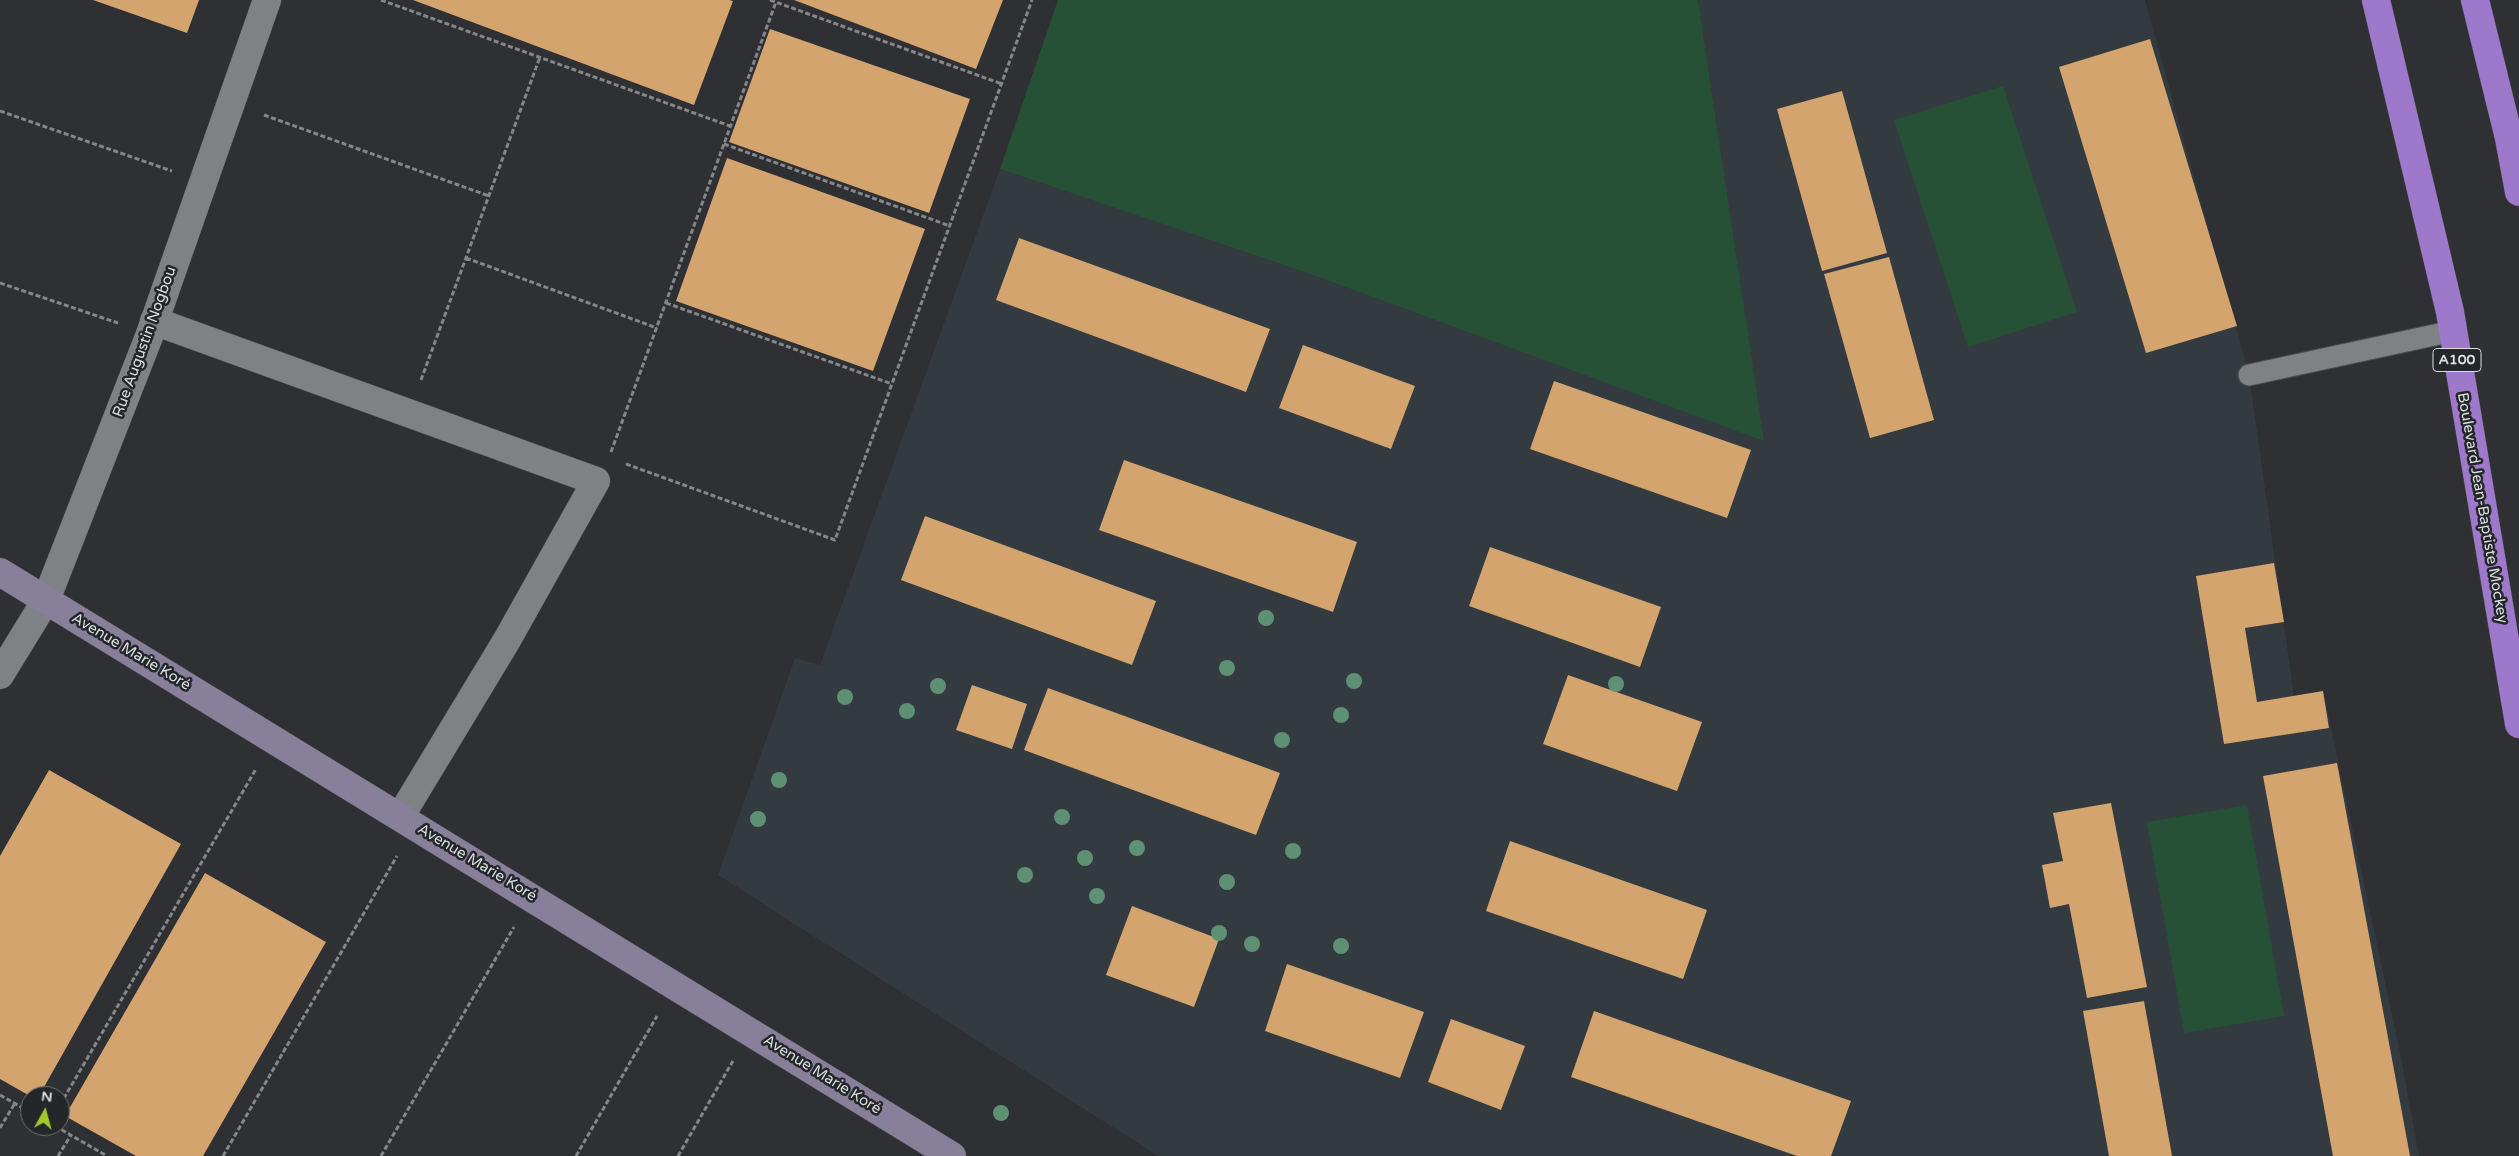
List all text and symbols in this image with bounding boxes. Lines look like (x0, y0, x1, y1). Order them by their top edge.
street label: Rue Augustin Nogbou (109, 264, 181, 420)
road number: A100 (2433, 348, 2481, 372)
street label: Boulevard Jean-Baptiste Mockey (2453, 391, 2511, 625)
street label: Avenue Marie Koré (68, 609, 194, 695)
street label: Avenue Marie Koré (414, 820, 540, 906)
street label: Avenue Marie Koré (760, 1031, 884, 1119)
north arrow (20, 1086, 70, 1136)
text: N (40, 1087, 53, 1106)

